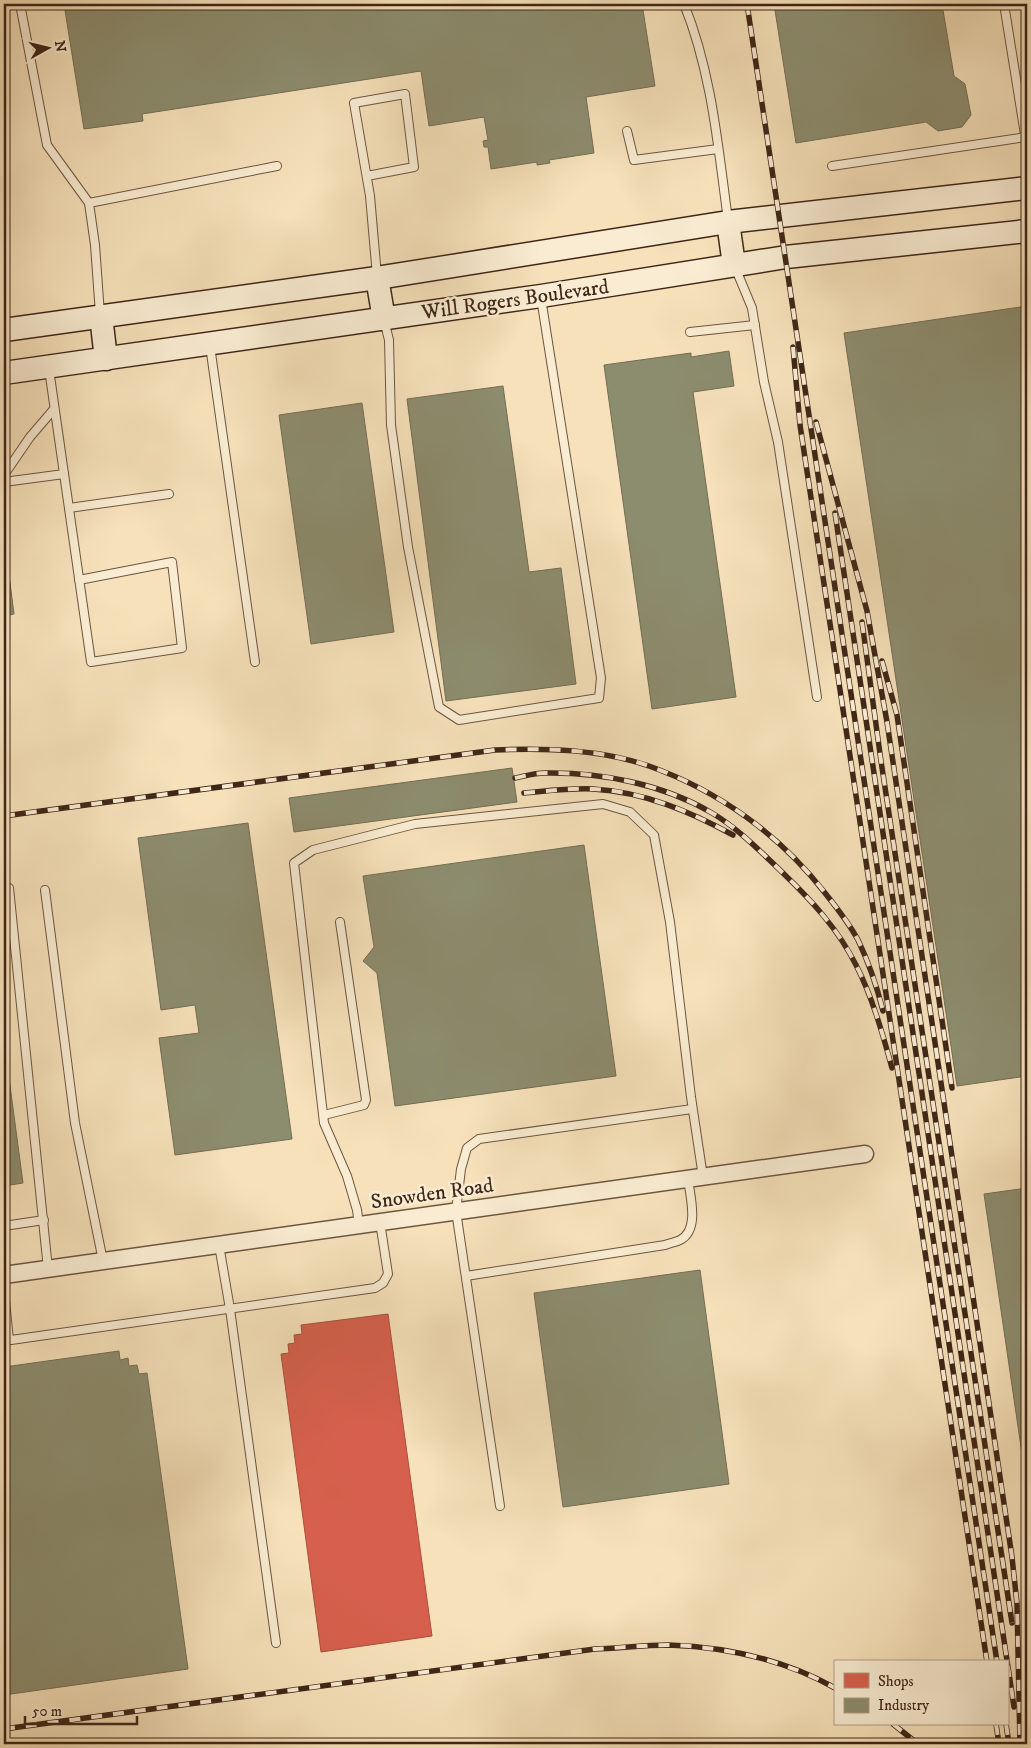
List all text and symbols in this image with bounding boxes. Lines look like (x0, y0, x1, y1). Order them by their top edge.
north arrow (22, 22, 72, 72)
text: N (50, 39, 70, 54)
street label: Will Rogers Boulevard (419, 274, 611, 326)
street label: Snowden Road (369, 1172, 496, 1215)
legend (834, 1660, 1008, 1726)
text: Shops (878, 1672, 914, 1691)
scale bar (25, 1693, 138, 1725)
text: Industry (878, 1696, 930, 1715)
text: 50 m (32, 1702, 62, 1721)

